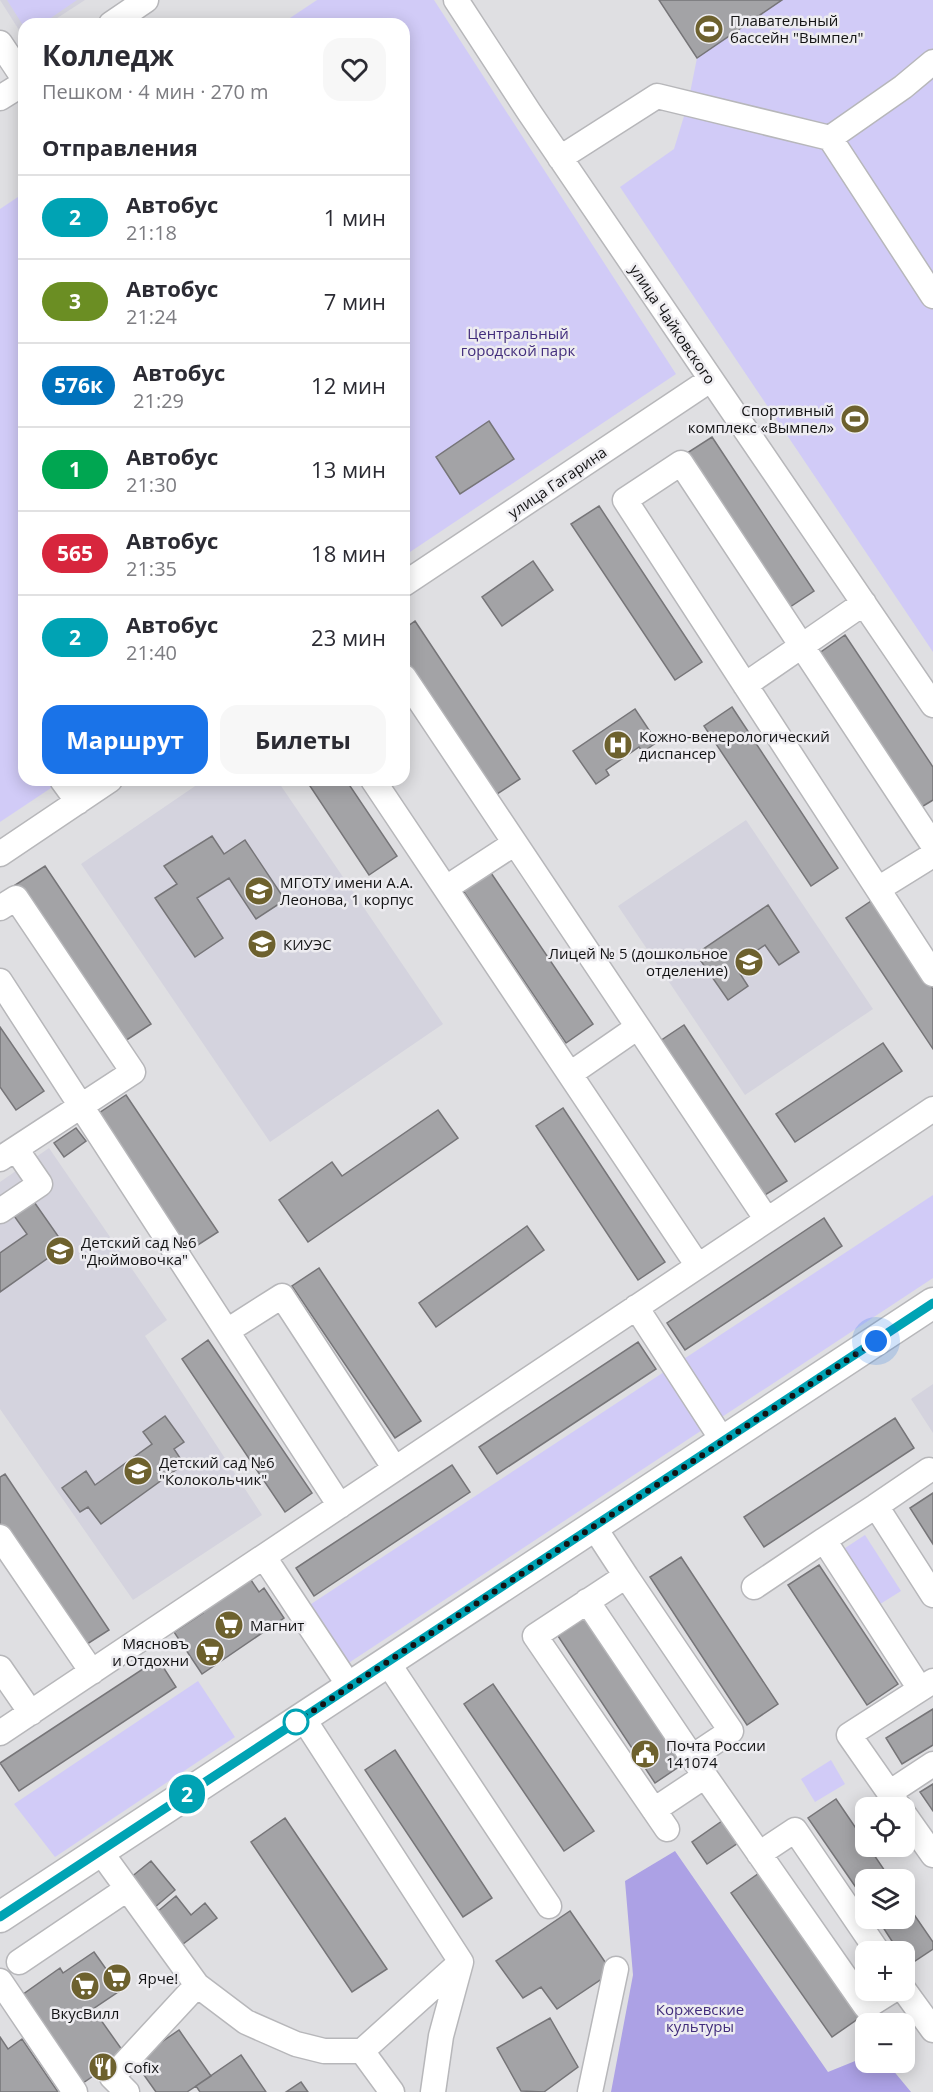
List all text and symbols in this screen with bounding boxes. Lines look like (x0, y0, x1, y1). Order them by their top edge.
place label: Плавательный бассейн "Вымпел" (730, 10, 863, 47)
sports icon: Плавательный бассейн "Вымпел" (693, 13, 725, 45)
text: Колледж (42, 36, 174, 74)
button: heart (323, 38, 386, 101)
text: Пешком · 4 мин · 270 m (42, 78, 269, 105)
text: Отправления (42, 132, 198, 162)
text: Автобус (126, 189, 218, 219)
text: 1 мин (324, 202, 386, 232)
text: 2 (69, 203, 81, 231)
text: 21:18 (126, 219, 177, 246)
street label: улица Чайковского (625, 260, 721, 388)
text: Автобус (126, 273, 218, 303)
text: 7 мин (324, 286, 386, 316)
text: 3 (69, 287, 81, 315)
text: 21:24 (126, 303, 177, 330)
park label: Центральный городской парк (461, 323, 575, 360)
text: Автобус (133, 357, 225, 387)
text: 12 мин (311, 370, 386, 400)
text: 576к (54, 371, 103, 399)
text: 21:29 (133, 387, 184, 414)
place label: Спортивный комплекс «Вымпел» (688, 400, 834, 437)
sports icon: Спортивный комплекс «Вымпел» (839, 403, 871, 435)
text: Автобус (126, 441, 218, 471)
street label: улица Гагарина (504, 442, 610, 522)
text: 13 мин (311, 454, 386, 484)
text: 1 (69, 455, 81, 483)
text: 21:30 (126, 471, 177, 498)
text: Автобус (126, 525, 218, 555)
text: 18 мин (311, 538, 386, 568)
text: 565 (57, 539, 93, 567)
text: 21:35 (126, 555, 177, 582)
text: Автобус (126, 609, 218, 639)
text: 23 мин (311, 622, 386, 652)
text: 2 (69, 623, 81, 651)
text: 21:40 (126, 639, 177, 666)
button: Маршрут (42, 705, 208, 774)
button: Билеты (220, 705, 386, 774)
place label: Кожно-венерологический диспансер (639, 726, 830, 763)
hospital icon: Кожно-венерологический диспансер (602, 729, 634, 761)
place label: МГОТУ имени А.А. Леонова, 1 корпус (280, 872, 414, 909)
school or university icon: МГОТУ имени А.А. Леонова, 1 корпус (243, 875, 275, 907)
school or university icon: КИУЭС (246, 928, 278, 960)
place label: КИУЭС (283, 934, 332, 954)
place label: Лицей № 5 (дошкольное отделение) (548, 943, 728, 980)
school or university icon: Лицей № 5 (дошкольное отделение) (733, 946, 765, 978)
place label: Детский сад №6 "Дюймовочка" (81, 1232, 197, 1269)
school or university icon: Детский сад №6 "Дюймовочка" (44, 1235, 76, 1267)
your location (861, 1326, 891, 1356)
place label: Детский сад №6 "Колокольчик" (159, 1452, 275, 1489)
school or university icon: Детский сад №6 "Колокольчик" (122, 1455, 154, 1487)
supermarket icon: Магнит (213, 1609, 245, 1641)
place label: Магнит (250, 1615, 304, 1635)
place label: Мясновъ и Отдохни (112, 1633, 189, 1670)
supermarket icon: Мясновъ и Отдохни (194, 1636, 226, 1668)
unlabelled marker (283, 1709, 309, 1735)
place label: Почта России 141074 (666, 1735, 766, 1772)
public building icon: Почта России 141074 (629, 1738, 661, 1770)
line badge: 2 (168, 1774, 207, 1814)
text: 2 (181, 1780, 193, 1808)
map controls (855, 1797, 915, 2073)
button: locate (855, 1797, 915, 1857)
button: layers (855, 1869, 915, 1929)
button: + (855, 1941, 915, 2001)
supermarket icon: Ярче! (101, 1962, 133, 1994)
place label: Ярче! (138, 1968, 178, 1988)
supermarket icon: ВкусВилл (69, 1970, 101, 2002)
park label: Коржевские культуры (656, 1999, 744, 2036)
place label: ВкусВилл (51, 2003, 119, 2023)
button: − (855, 2013, 915, 2073)
restaurant icon: Cofix (87, 2051, 119, 2083)
place label: Cofix (124, 2057, 159, 2077)

